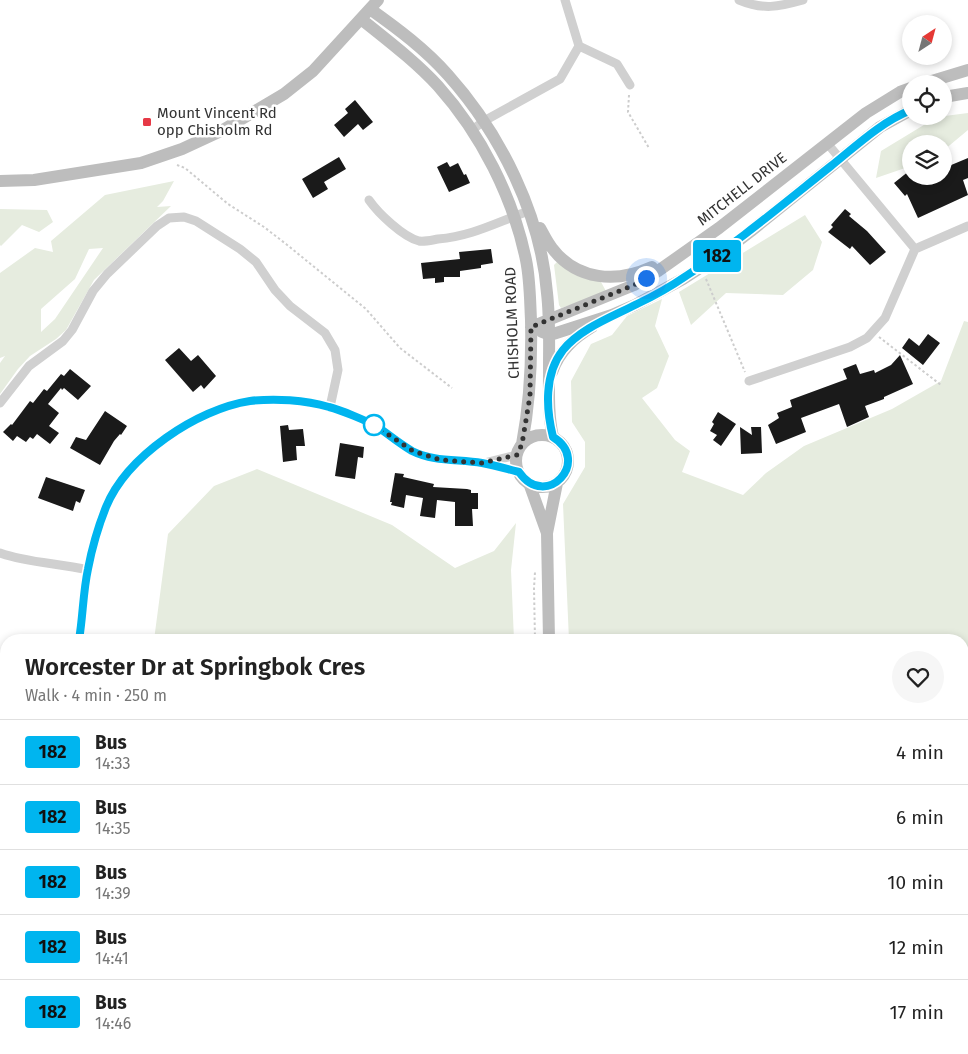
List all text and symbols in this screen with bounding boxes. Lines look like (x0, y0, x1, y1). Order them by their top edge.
north arrow (902, 15, 952, 65)
map controls (902, 15, 952, 185)
button: locate (902, 75, 952, 125)
place label: Mount Vincent Rd opp Chisholm Rd (157, 104, 277, 139)
marker: Mount Vincent Rd opp Chisholm Rd (141, 116, 153, 128)
button: layers (902, 135, 952, 185)
street label: MITCHELL DRIVE (694, 149, 790, 229)
line badge: 182 (688, 240, 746, 272)
text: 182 (703, 245, 731, 267)
your location (634, 266, 659, 291)
street label: CHISHOLM ROAD (501, 267, 523, 379)
unlabelled marker (363, 414, 385, 436)
button: heart (892, 651, 944, 703)
text: Worcester Dr at Springbok Cres (25, 653, 365, 681)
text: Walk · 4 min · 250 m (25, 686, 167, 705)
text: Bus (95, 731, 127, 754)
text: 182 (39, 741, 66, 763)
text: 4 min (896, 741, 944, 764)
text: 14:33 (95, 754, 130, 773)
text: Bus (95, 796, 127, 819)
text: 182 (39, 806, 66, 828)
text: 6 min (896, 806, 944, 829)
text: 14:35 (95, 819, 130, 838)
text: Bus (95, 861, 127, 884)
text: 182 (39, 871, 66, 893)
text: 10 min (887, 871, 944, 894)
text: 14:39 (95, 884, 131, 903)
text: Bus (95, 926, 127, 949)
text: 182 (39, 936, 66, 958)
text: 12 min (889, 936, 944, 959)
text: 14:41 (95, 949, 129, 968)
text: Bus (95, 991, 127, 1014)
text: 182 (39, 1001, 66, 1023)
text: 17 min (890, 1001, 944, 1024)
text: 14:46 (95, 1014, 131, 1033)

